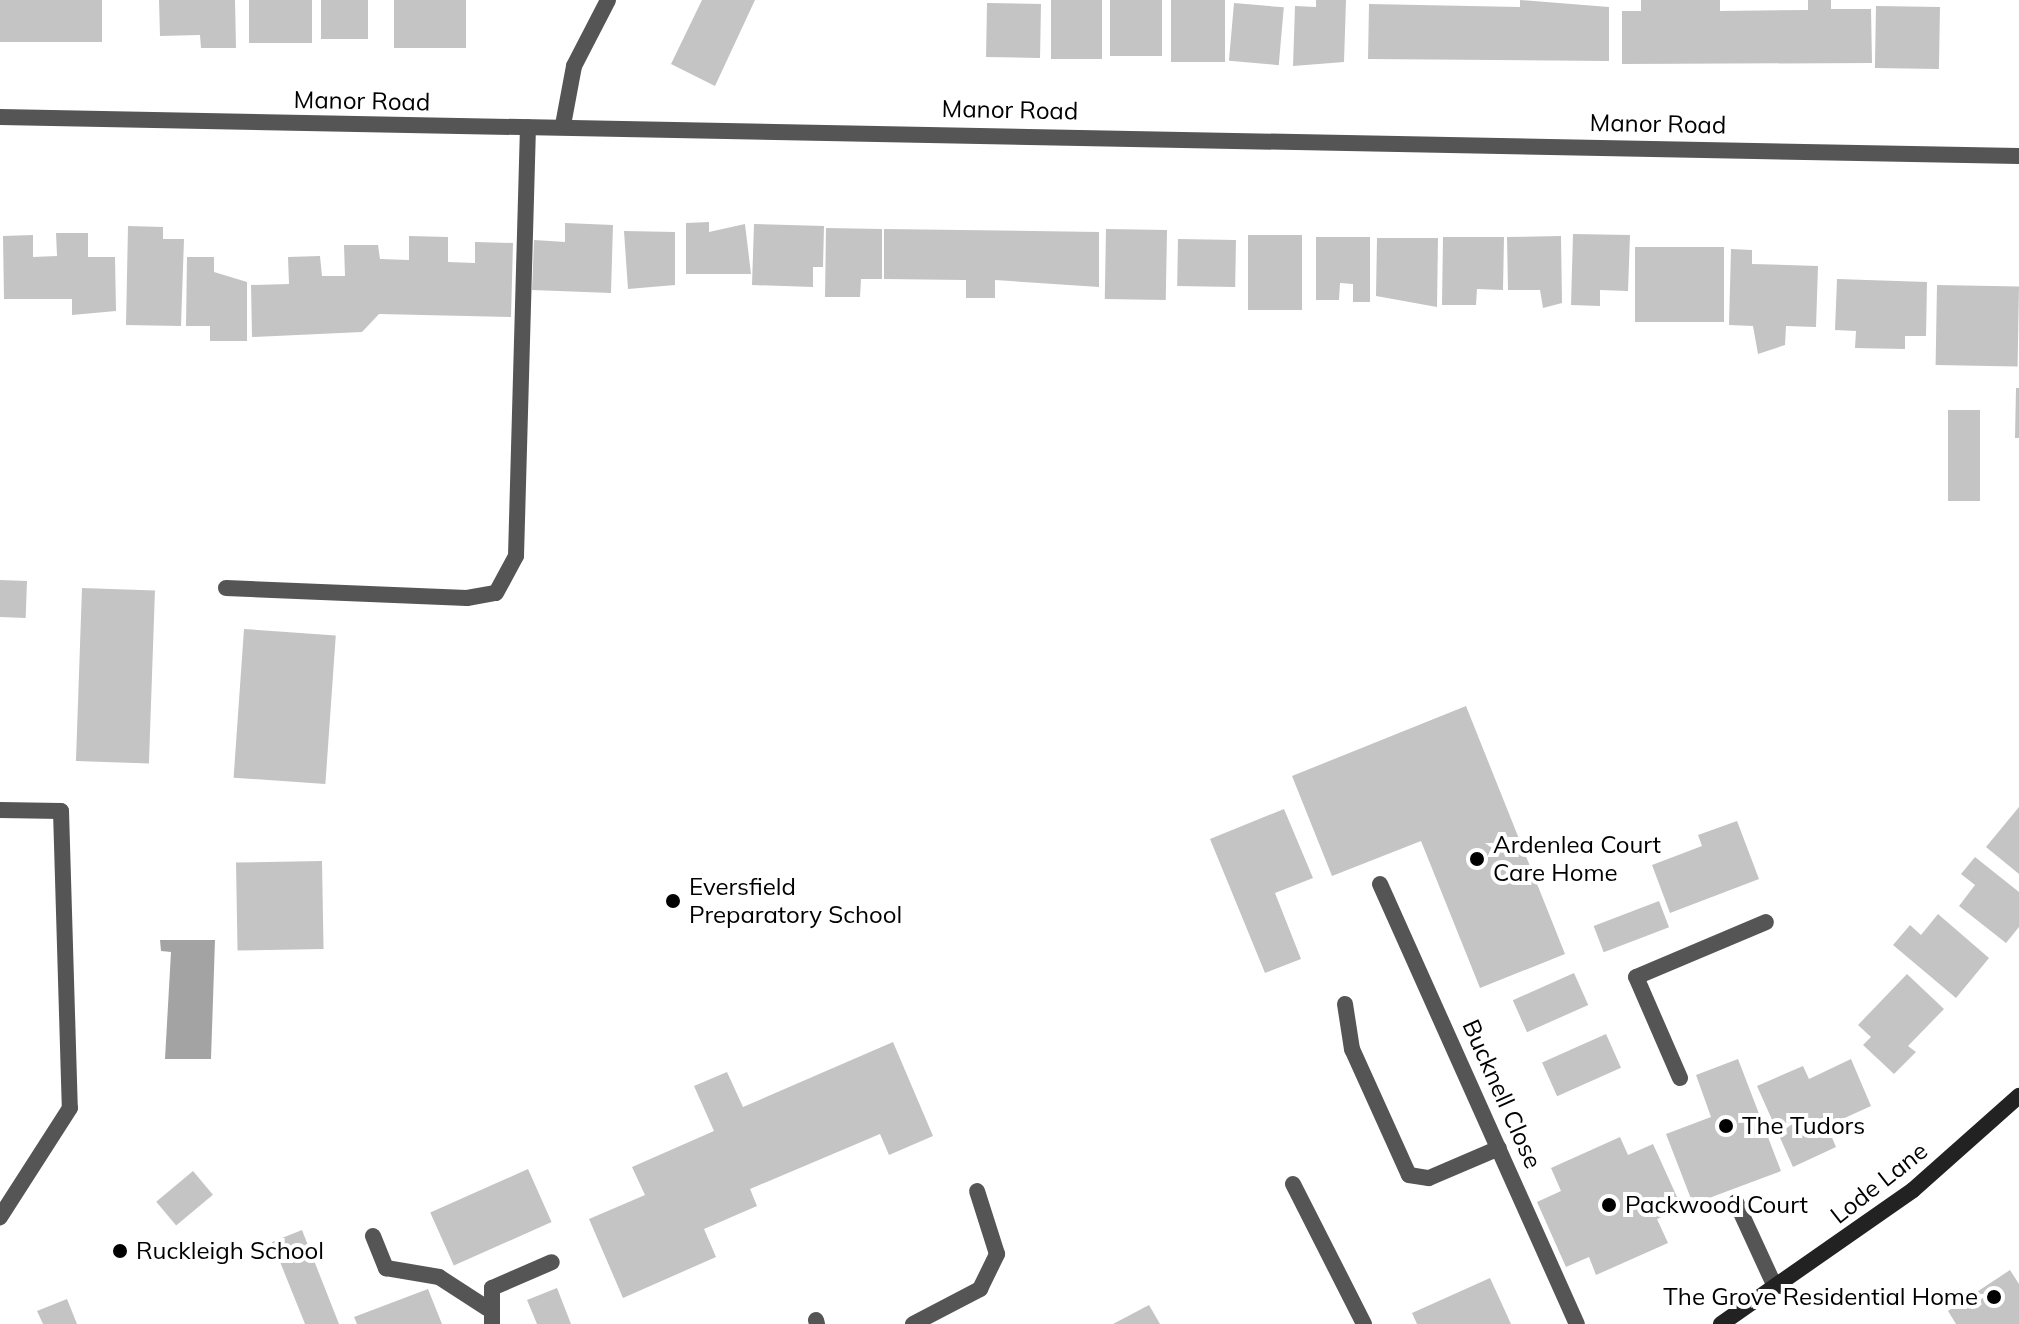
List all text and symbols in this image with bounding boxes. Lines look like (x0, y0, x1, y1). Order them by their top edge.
street label: Manor Road (293, 85, 431, 117)
street label: Manor Road (941, 94, 1079, 126)
street label: Manor Road (1589, 108, 1727, 140)
place label: Ardenlea Court Care Home (1493, 831, 1661, 887)
marker: Ardenlea Court Care Home (1468, 850, 1486, 868)
place label: Eversfield Preparatory School (689, 873, 902, 929)
marker: Eversfield Preparatory School (664, 892, 682, 910)
street label: Bucknell Close (1456, 1015, 1548, 1173)
place label: The Tudors (1742, 1112, 1865, 1140)
marker: The Tudors (1717, 1117, 1735, 1135)
street label: Lode Lane (1825, 1136, 1933, 1230)
place label: Packwood Court (1625, 1191, 1808, 1219)
marker: Packwood Court (1600, 1196, 1618, 1214)
place label: Ruckleigh School (136, 1237, 324, 1265)
marker: Ruckleigh School (111, 1242, 129, 1260)
place label: The Grove Residential Home (1663, 1283, 1978, 1311)
marker: The Grove Residential Home (1985, 1288, 2003, 1306)

